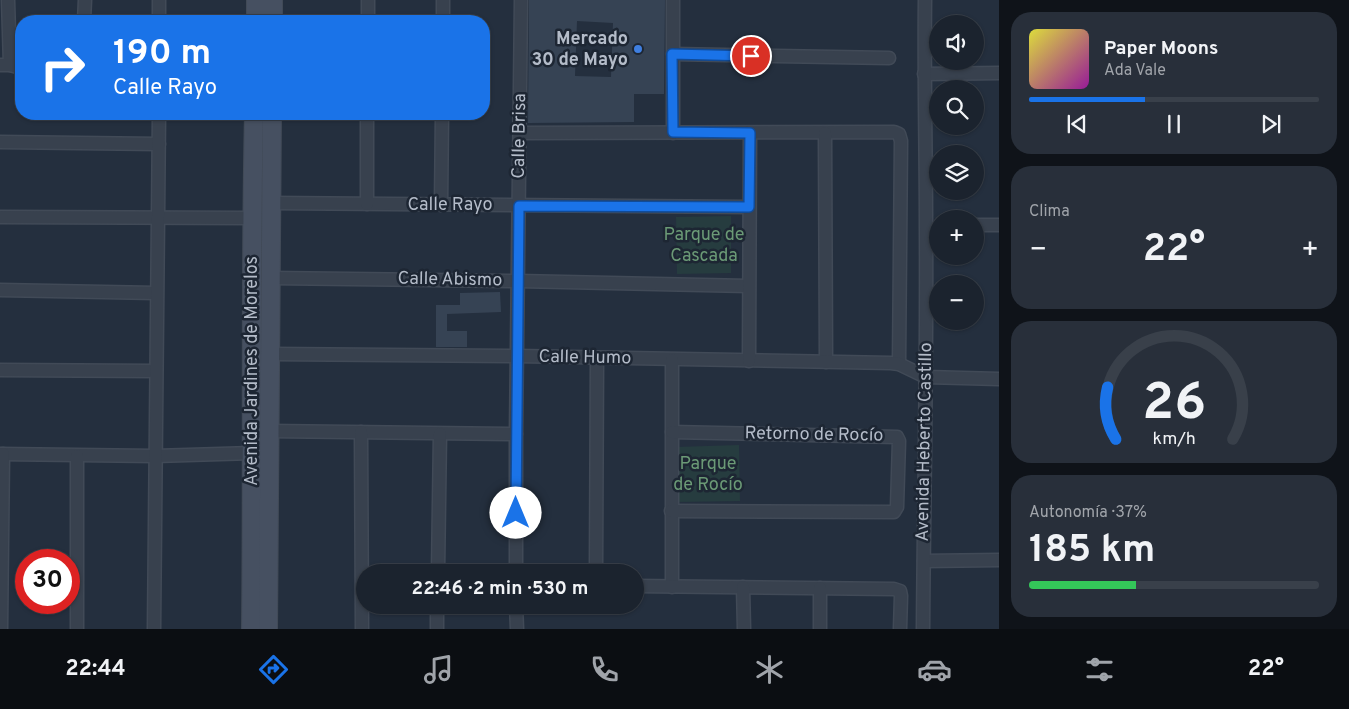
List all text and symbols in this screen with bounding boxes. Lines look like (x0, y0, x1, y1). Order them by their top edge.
map controls (929, 15, 984, 330)
button: sound (929, 15, 984, 70)
place label: Mercado 30 de Mayo (532, 28, 628, 72)
text: 190 m (113, 32, 211, 76)
icon: right (30, 35, 95, 100)
pin (730, 35, 772, 77)
text: Paper Moons (1104, 37, 1218, 61)
icon: arrive (737, 42, 765, 70)
marker: Mercado 30 de Mayo (632, 43, 644, 55)
text: Ada Vale (1104, 61, 1166, 81)
text: Calle Rayo (113, 75, 217, 102)
button: search (929, 80, 984, 135)
street label: Calle Brisa (508, 93, 532, 179)
icon: previous (1063, 110, 1091, 138)
icon: pause (1160, 110, 1188, 138)
icon: next (1257, 110, 1285, 138)
button: layers (929, 145, 984, 200)
street label: Calle Rayo (407, 194, 493, 217)
text: Clima (1029, 202, 1070, 222)
button: + (929, 210, 984, 265)
park label: Parque de Cascada (663, 224, 745, 268)
text: 22° (1143, 226, 1205, 275)
text: − (1029, 233, 1047, 269)
text: + (1301, 233, 1319, 269)
street label: Avenida Jardines de Morelos (241, 256, 264, 486)
street label: Calle Abismo (397, 268, 503, 292)
button: − (929, 275, 984, 330)
street label: Avenida Heberto Castillo (912, 342, 938, 542)
street label: Calle Humo (538, 346, 632, 370)
text: 26 (1142, 372, 1206, 438)
street label: Retorno de Rocío (744, 422, 884, 448)
text: km/h (1152, 428, 1196, 451)
park label: Parque de Rocío (673, 453, 743, 497)
position arrow (489, 486, 541, 538)
text: Autonomía · 37% (1029, 503, 1147, 523)
text: 185 km (1029, 527, 1155, 576)
speed limit sign: 30 (15, 549, 80, 614)
text: 22:46 · 2 min · 530 m (412, 577, 588, 601)
icon: directions (256, 652, 291, 687)
icon: music (421, 652, 456, 687)
icon: phone (587, 652, 622, 687)
icon: climate (752, 652, 787, 687)
icon: car (917, 652, 952, 687)
icon: filters (1082, 652, 1117, 687)
text: 22:44 (65, 656, 126, 683)
text: 22° (1248, 656, 1284, 683)

